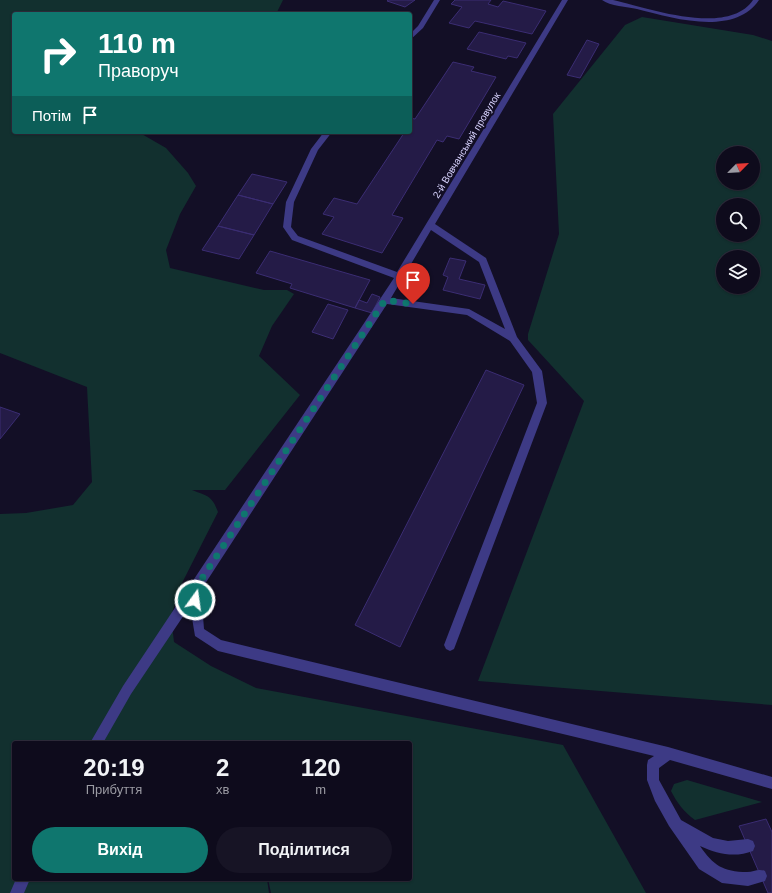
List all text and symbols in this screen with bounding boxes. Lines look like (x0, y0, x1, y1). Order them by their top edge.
icon: right (32, 28, 84, 80)
text: 110 m (98, 28, 176, 59)
text: Праворуч (98, 61, 179, 81)
street label: 2-й Вовчанський провулок (430, 90, 503, 200)
icon: arrive (79, 104, 101, 126)
text: Потім (32, 107, 71, 124)
north arrow (716, 146, 760, 190)
map controls (716, 146, 760, 294)
button: search (716, 198, 760, 242)
button: layers (716, 250, 760, 294)
pin (396, 263, 430, 304)
icon: arrive (402, 269, 424, 291)
position arrow (174, 579, 216, 621)
text: 20:19 (83, 754, 145, 781)
text: 2 (216, 754, 229, 781)
text: 120 (301, 754, 341, 781)
text: Прибуття (86, 782, 142, 797)
text: хв (216, 782, 229, 797)
text: m (315, 782, 326, 797)
button: Вихід (32, 827, 208, 873)
button: Поділитися (216, 827, 392, 873)

